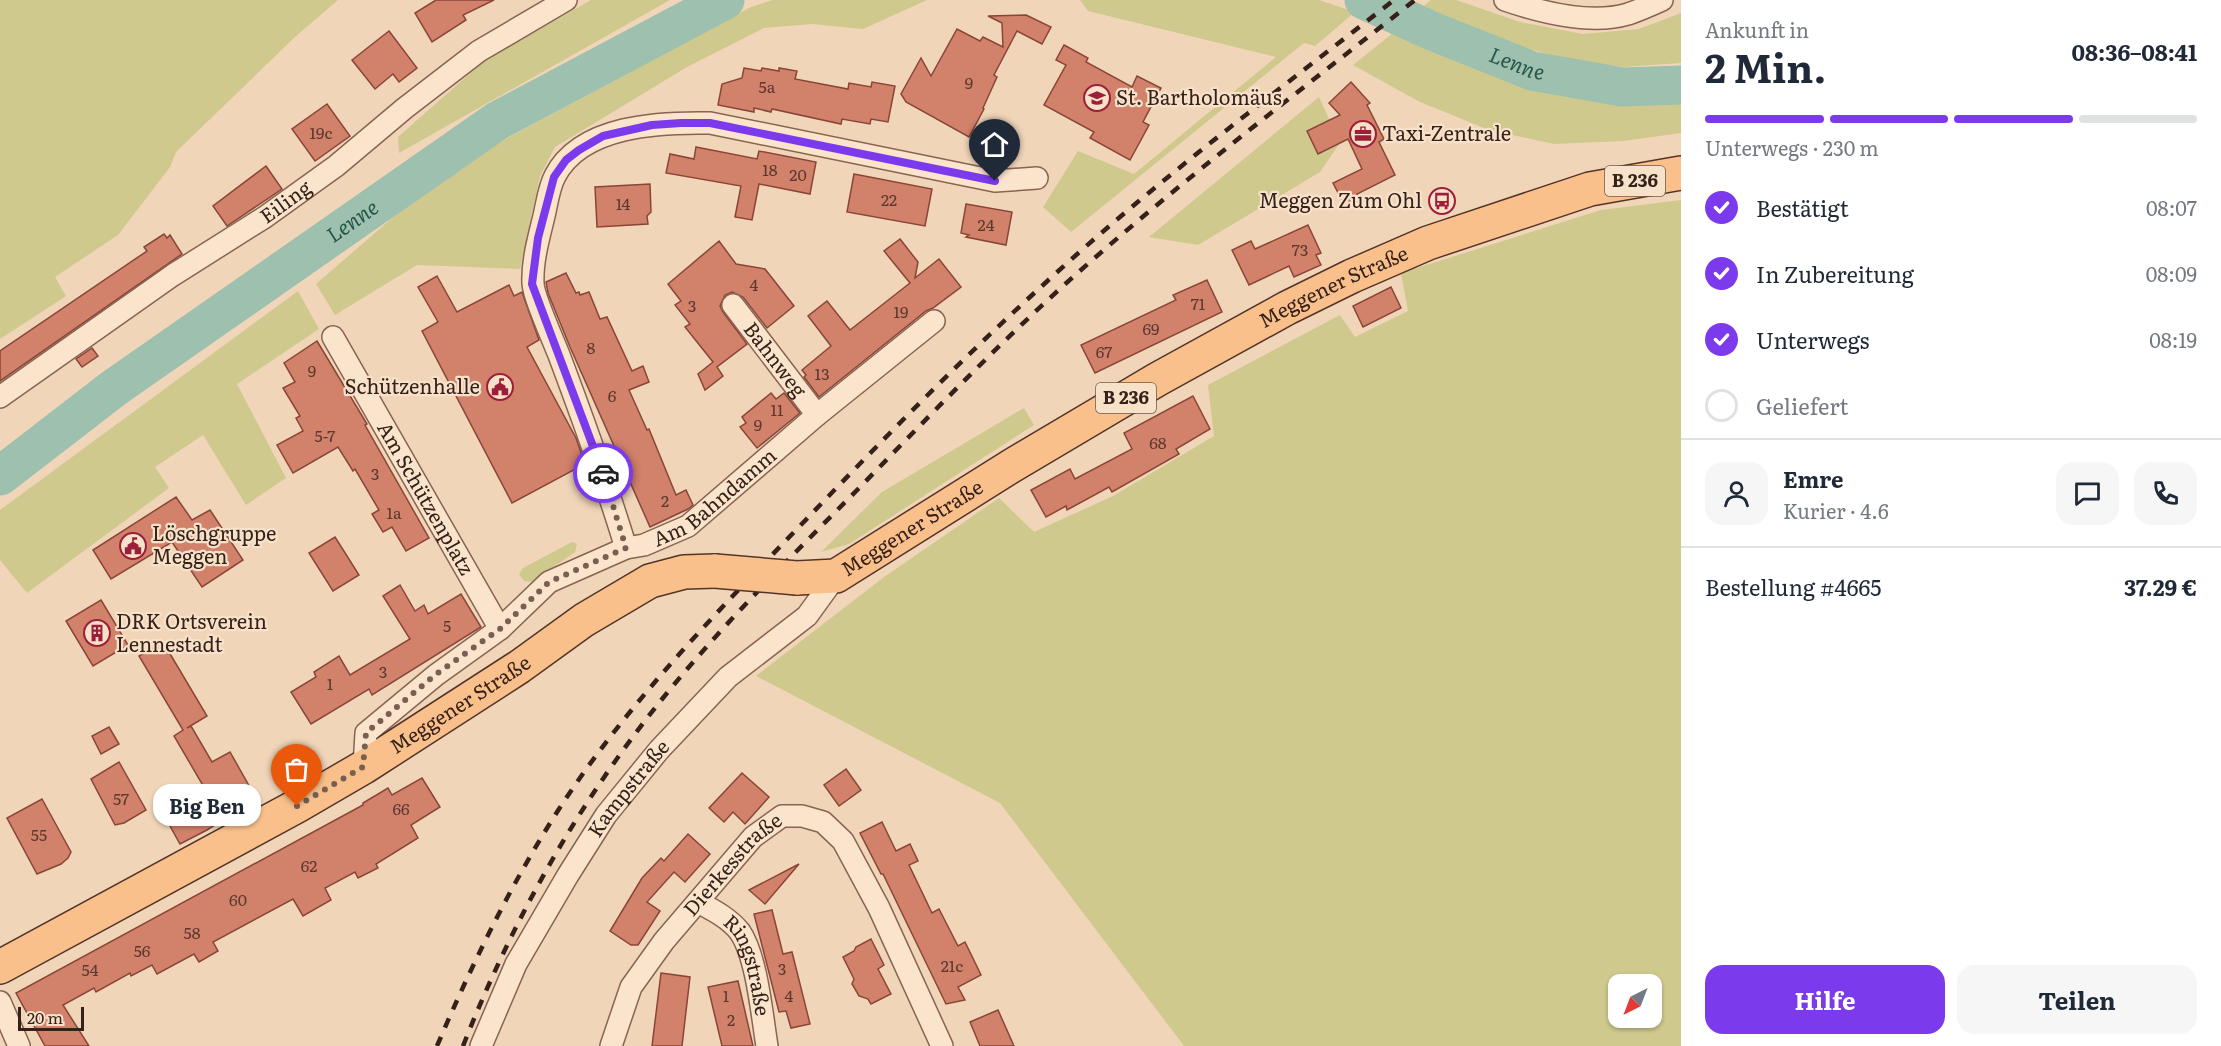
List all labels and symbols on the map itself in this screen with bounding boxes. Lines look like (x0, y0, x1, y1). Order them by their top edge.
water label: Lenne (1485, 38, 1547, 86)
house number: 9 (965, 70, 973, 94)
house number: 5a (759, 74, 776, 98)
place label: St. Bartholomäus (1116, 81, 1282, 111)
school or university icon: St. Bartholomäus (1082, 83, 1112, 113)
place label: Taxi-Zentrale (1382, 117, 1511, 147)
pin (969, 119, 1020, 181)
office icon: Taxi-Zentrale (1348, 119, 1378, 149)
house number: 19c (310, 120, 332, 144)
house number: 18 (762, 157, 778, 181)
house number: 20 (789, 162, 807, 186)
road number: B 236 (1605, 166, 1665, 196)
street label: Eiling (253, 171, 317, 229)
place label: Meggen Zum Ohl (1259, 184, 1422, 214)
bus stop icon: Meggen Zum Ohl (1427, 186, 1457, 216)
house number: 22 (881, 187, 897, 211)
water label: Lenne (319, 190, 384, 249)
house number: 14 (616, 191, 631, 215)
house number: 24 (978, 212, 995, 236)
street label: Meggener Straße (1252, 236, 1412, 334)
house number: 73 (1292, 237, 1308, 261)
house number: 4 (750, 272, 759, 296)
house number: 71 (1191, 291, 1206, 315)
house number: 3 (688, 293, 696, 317)
house number: 19 (894, 299, 908, 323)
street label: Bahnweg (738, 315, 816, 403)
house number: 69 (1143, 316, 1159, 340)
house number: 8 (587, 335, 596, 359)
house number: 67 (1096, 339, 1112, 363)
house number: 9 (308, 358, 316, 382)
house number: 13 (814, 361, 830, 385)
place label: Schützenhalle (345, 370, 480, 400)
public building icon: Schützenhalle (485, 372, 515, 402)
house number: 6 (608, 383, 617, 407)
road number: B 236 (1096, 383, 1156, 413)
house number: 11 (770, 397, 784, 421)
house number: 9 (754, 412, 762, 436)
street label: Am Schützenplatz (371, 415, 483, 580)
house number: 5-7 (315, 423, 335, 447)
house number: 68 (1149, 430, 1167, 454)
street label: Am Bahndamm (648, 440, 782, 552)
courier (573, 443, 633, 503)
house number: 3 (371, 461, 379, 485)
street label: Meggener Straße (834, 471, 988, 582)
house number: 2 (661, 488, 669, 512)
house number: 1a (386, 500, 402, 524)
place label: Löschgruppe Meggen (152, 517, 276, 570)
public building icon: Löschgruppe Meggen (118, 531, 148, 561)
place label: DRK Ortsverein Lennestadt (116, 605, 267, 658)
house number: 5 (443, 613, 451, 637)
building icon: DRK Ortsverein Lennestadt (82, 618, 112, 648)
street label: Meggener Straße (383, 646, 536, 760)
house number: 3 (379, 659, 387, 683)
house number: 1 (327, 671, 334, 695)
street label: Kampstraße (579, 731, 675, 842)
pin (271, 744, 322, 806)
callout: Big Ben (153, 785, 261, 827)
house number: 57 (113, 786, 129, 810)
house number: 66 (392, 796, 410, 820)
street label: Dierkesstraße (675, 804, 787, 922)
house number: 55 (31, 822, 47, 846)
house number: 62 (301, 853, 317, 877)
house number: 60 (229, 887, 247, 911)
street label: Ringstraße (718, 906, 779, 1018)
house number: 58 (184, 920, 201, 944)
house number: 56 (134, 938, 151, 962)
house number: 21c (941, 953, 963, 977)
house number: 3 (778, 956, 786, 980)
house number: 54 (82, 957, 99, 981)
north arrow (1608, 974, 1662, 1028)
house number: 1 (723, 983, 730, 1007)
house number: 4 (785, 983, 794, 1007)
scale bar (18, 1004, 84, 1032)
house number: 2 (727, 1007, 735, 1031)

